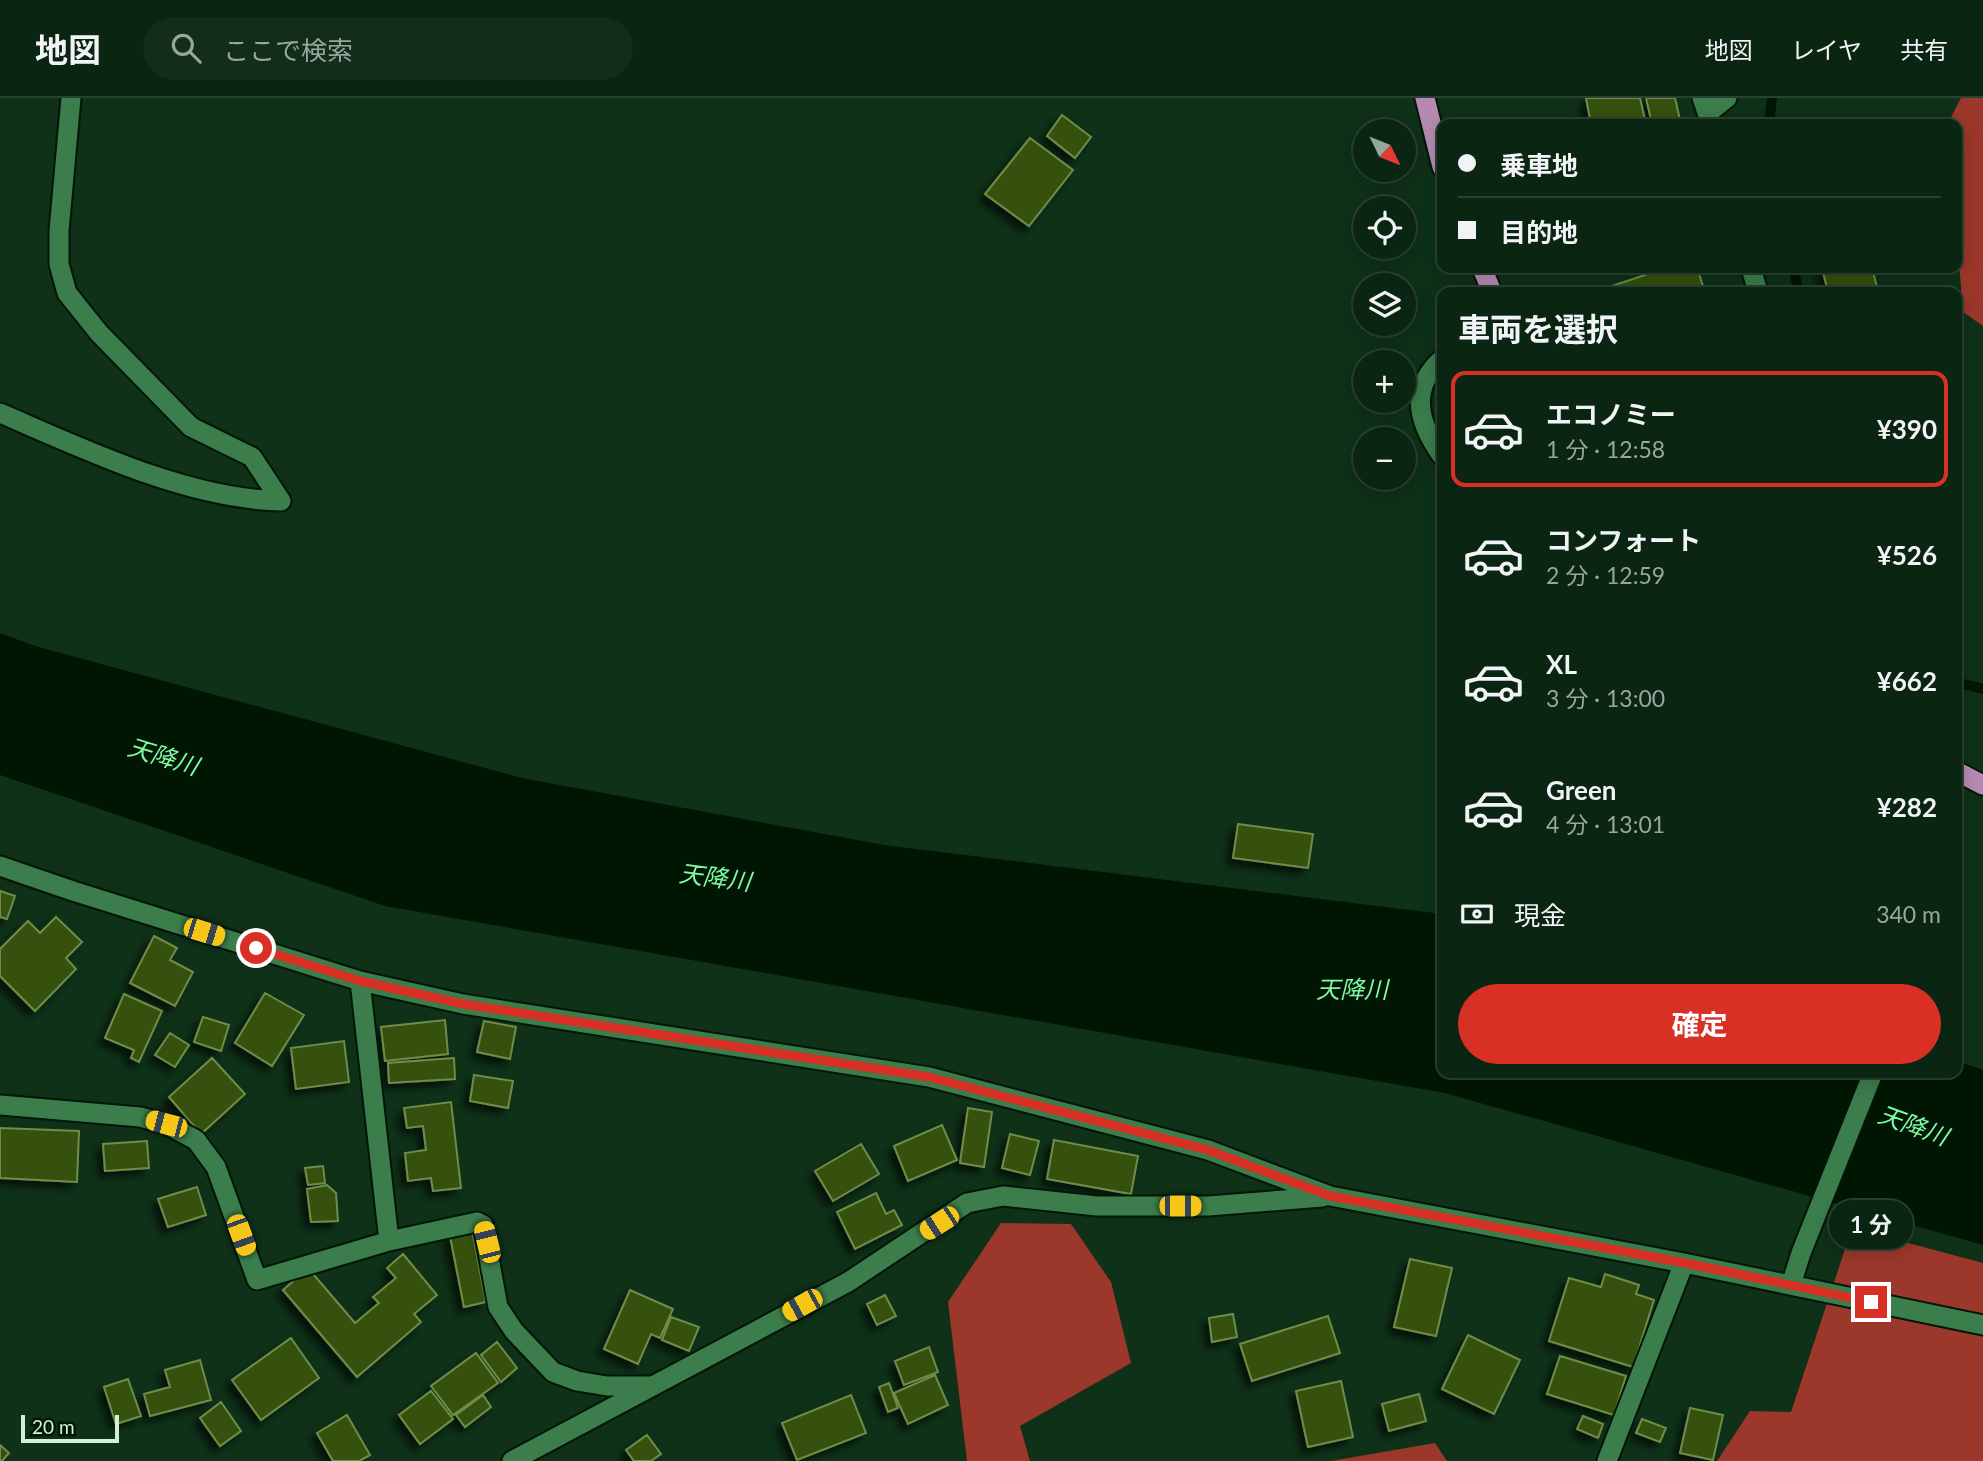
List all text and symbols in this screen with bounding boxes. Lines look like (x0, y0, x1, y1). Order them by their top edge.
search box (143, 17, 633, 80)
text: 地図 (35, 29, 101, 69)
icon: search (167, 29, 205, 67)
text: ここで検索 (223, 34, 353, 66)
text: 地図 (1705, 35, 1753, 64)
text: レイヤ (1791, 35, 1862, 64)
text: 共有 (1900, 35, 1948, 64)
north arrow (1353, 119, 1416, 182)
map controls (1353, 119, 1416, 490)
text: 乗車地 (1500, 149, 1578, 181)
button: locate (1353, 196, 1416, 259)
text: 目的地 (1500, 216, 1578, 248)
button: layers (1353, 273, 1416, 336)
text: 車両を選択 (1458, 309, 1618, 348)
button: + (1353, 350, 1416, 413)
icon: car (1462, 398, 1525, 461)
text: エコノミー (1546, 398, 1676, 430)
text: ¥390 (1877, 413, 1937, 445)
button: − (1353, 427, 1416, 490)
text: 1 分 · 12:58 (1546, 435, 1665, 463)
icon: car (1462, 524, 1525, 587)
text: コンフォート (1546, 524, 1701, 556)
text: ¥526 (1877, 539, 1937, 571)
text: 2 分 · 12:59 (1546, 561, 1665, 589)
text: XL (1546, 648, 1577, 680)
icon: car (1462, 650, 1525, 713)
text: ¥662 (1877, 665, 1937, 697)
text: 3 分 · 13:00 (1546, 684, 1665, 712)
water label: 天降川 (125, 731, 205, 781)
text: Green (1546, 774, 1616, 806)
icon: car (1462, 776, 1525, 839)
text: ¥282 (1877, 791, 1937, 823)
text: 4 分 · 13:01 (1546, 810, 1665, 838)
water label: 天降川 (678, 858, 756, 896)
icon: cash (1458, 895, 1496, 933)
text: 現金 (1514, 899, 1566, 931)
text: 340 m (1876, 900, 1941, 928)
car (181, 916, 228, 948)
route start (240, 932, 272, 964)
water label: 天降川 (1316, 974, 1391, 1003)
button: 確定 (1458, 984, 1941, 1064)
water label: 天降川 (1875, 1099, 1955, 1152)
car (143, 1108, 190, 1140)
car (1160, 1196, 1202, 1217)
callout: 1 分 (1829, 1200, 1913, 1250)
car (916, 1203, 963, 1243)
text: 1 分 (1850, 1210, 1892, 1238)
car (224, 1212, 259, 1258)
car (472, 1219, 503, 1265)
car (779, 1286, 826, 1324)
route end (1855, 1286, 1887, 1318)
scale bar (21, 1412, 119, 1444)
text: 20 m (32, 1415, 75, 1438)

